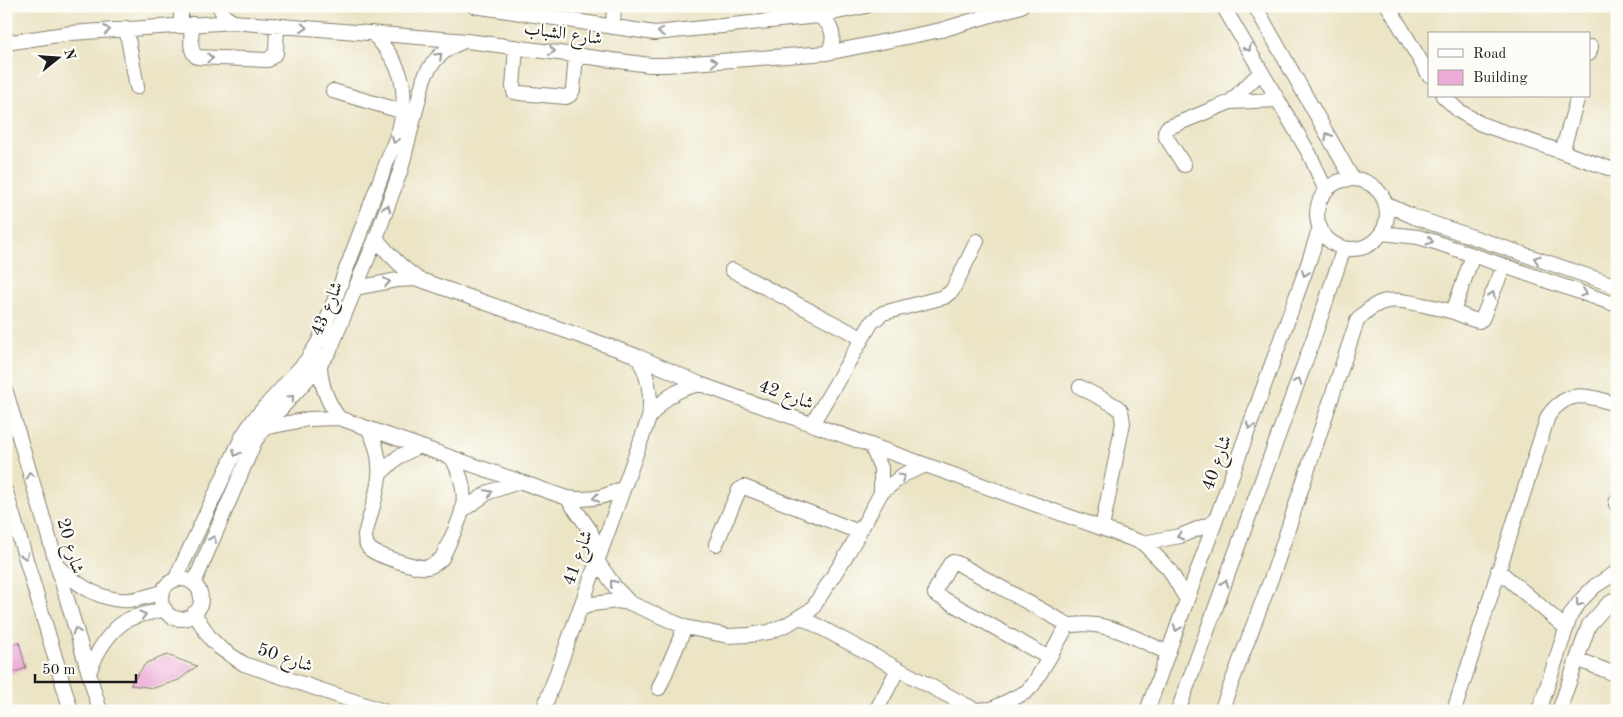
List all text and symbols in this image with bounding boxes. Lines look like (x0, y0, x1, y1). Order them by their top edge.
street label: شارع الشباب (522, 20, 603, 53)
one-way arrow (300, 22, 308, 33)
one-way arrow (103, 25, 111, 36)
one-way arrow (657, 27, 665, 38)
north arrow (32, 32, 82, 82)
legend (1428, 32, 1590, 98)
one-way arrow (1241, 43, 1251, 52)
one-way arrow (548, 46, 557, 56)
text: N (61, 47, 78, 62)
text: Road (1473, 47, 1507, 62)
one-way arrow (206, 52, 214, 63)
one-way arrow (434, 53, 443, 62)
one-way arrow (710, 56, 718, 67)
text: Building (1473, 71, 1528, 86)
one-way arrow (1325, 132, 1335, 141)
one-way arrow (391, 136, 401, 144)
one-way arrow (381, 204, 391, 213)
one-way arrow (1425, 235, 1434, 245)
one-way arrow (1534, 255, 1542, 265)
one-way arrow (1301, 268, 1311, 277)
one-way arrow (382, 277, 391, 287)
street label: شارع 43 (308, 279, 351, 341)
one-way arrow (1579, 288, 1587, 298)
one-way arrow (1486, 291, 1497, 300)
street label: شارع 42 (754, 377, 816, 418)
one-way arrow (1292, 377, 1302, 385)
one-way arrow (285, 395, 294, 404)
one-way arrow (1246, 421, 1256, 430)
street label: شارع 40 (1199, 433, 1240, 495)
one-way arrow (231, 448, 242, 457)
one-way arrow (25, 470, 36, 479)
one-way arrow (896, 473, 905, 483)
one-way arrow (484, 489, 493, 499)
one-way arrow (592, 493, 600, 503)
street label: شارع 20 (49, 516, 87, 577)
street label: شارع 41 (560, 528, 601, 590)
one-way arrow (1176, 530, 1185, 540)
one-way arrow (207, 535, 217, 544)
one-way arrow (20, 551, 30, 559)
one-way arrow (1219, 579, 1229, 587)
one-way arrow (610, 580, 618, 589)
one-way arrow (1576, 597, 1585, 606)
one-way arrow (139, 611, 147, 621)
one-way arrow (1173, 623, 1183, 632)
one-way arrow (71, 627, 81, 635)
street label: شارع 50 (253, 640, 315, 681)
scale bar (35, 652, 136, 684)
text: 50 m (42, 663, 76, 678)

